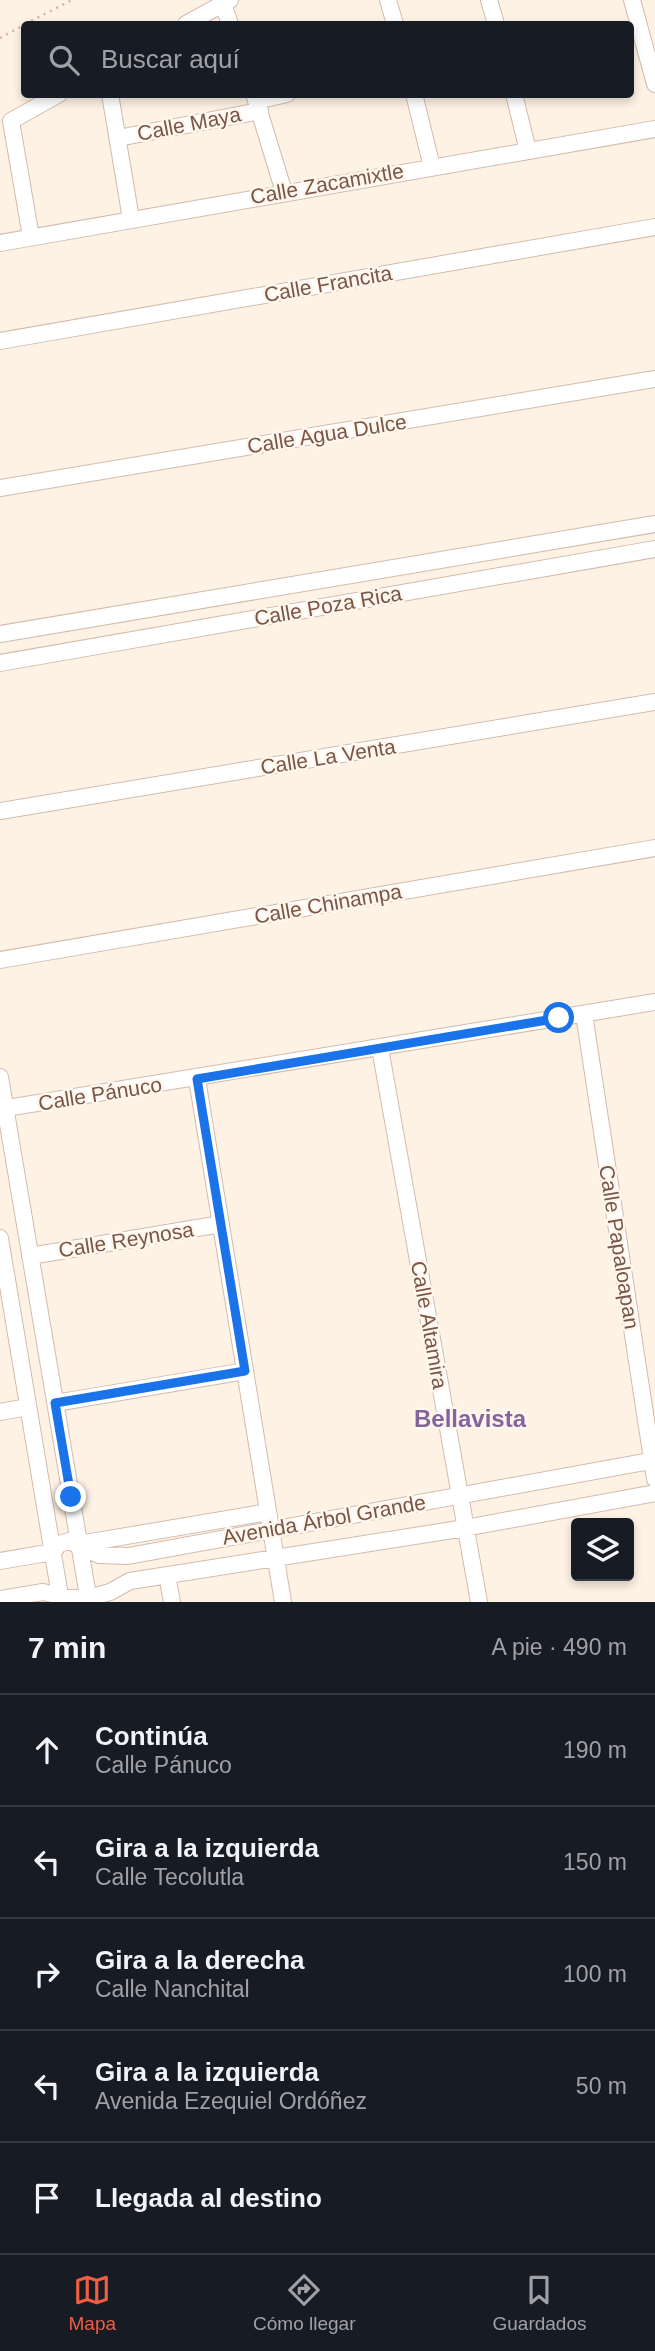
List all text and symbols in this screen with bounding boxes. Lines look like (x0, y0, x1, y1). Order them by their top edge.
search box (21, 21, 634, 98)
icon: search (45, 41, 83, 79)
text: Buscar aquí (101, 44, 240, 74)
street label: Calle Maya (135, 102, 243, 145)
street label: Calle Zacamixtle (248, 159, 405, 208)
street label: Calle Francita (262, 261, 394, 306)
street label: Calle Agua Dulce (246, 410, 408, 457)
street label: Calle Poza Rica (252, 581, 404, 630)
street label: Calle La Venta (259, 734, 397, 779)
street label: Calle Chinampa (252, 879, 404, 928)
route start (543, 1002, 574, 1033)
street label: Calle Pánuco (36, 1072, 163, 1115)
street label: Calle Papaloapan (595, 1163, 644, 1331)
street label: Calle Reynosa (57, 1217, 195, 1262)
street label: Calle Altamira (407, 1259, 452, 1391)
district label: Bellavista (414, 1405, 527, 1432)
route end (55, 1481, 86, 1512)
street label: Avenida Árbol Grande (220, 1490, 427, 1549)
map controls (571, 1518, 634, 1581)
button: layers (571, 1518, 634, 1581)
text: 7 min (28, 1631, 106, 1664)
text: A pie · 490 m (491, 1634, 627, 1660)
text: Continúa (95, 1721, 208, 1751)
icon: ahead (28, 1731, 66, 1769)
text: 190 m (563, 1737, 627, 1763)
text: Calle Pánuco (95, 1752, 232, 1778)
text: Gira a la izquierda (95, 1833, 319, 1863)
icon: left (28, 1843, 66, 1881)
text: 150 m (563, 1849, 627, 1875)
text: Calle Tecolutla (95, 1864, 244, 1890)
text: Gira a la derecha (95, 1945, 305, 1975)
icon: right (28, 1955, 66, 1993)
text: 100 m (563, 1961, 627, 1987)
text: Calle Nanchital (95, 1976, 250, 2002)
text: Gira a la izquierda (95, 2057, 319, 2087)
icon: left (28, 2067, 66, 2105)
text: 50 m (576, 2073, 627, 2099)
text: Avenida Ezequiel Ordóñez (95, 2088, 367, 2114)
icon: arrive (28, 2179, 66, 2217)
text: Llegada al destino (95, 2183, 322, 2213)
tab: Mapa (69, 2271, 116, 2335)
tab: Cómo llegar (253, 2271, 355, 2335)
tab: Guardados (492, 2271, 586, 2335)

